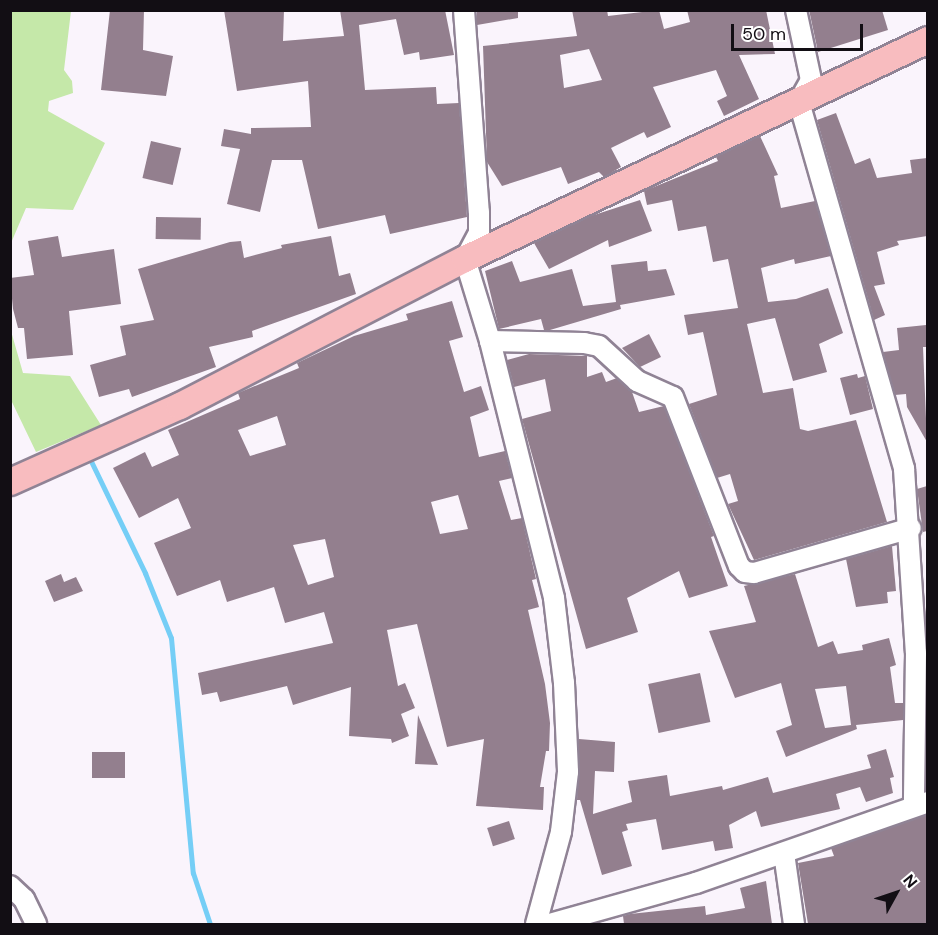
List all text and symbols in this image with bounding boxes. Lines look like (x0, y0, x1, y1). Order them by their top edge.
scale bar (734, 12, 866, 50)
text: 50 m (742, 22, 786, 46)
north arrow (866, 863, 926, 923)
text: N (898, 870, 922, 892)

